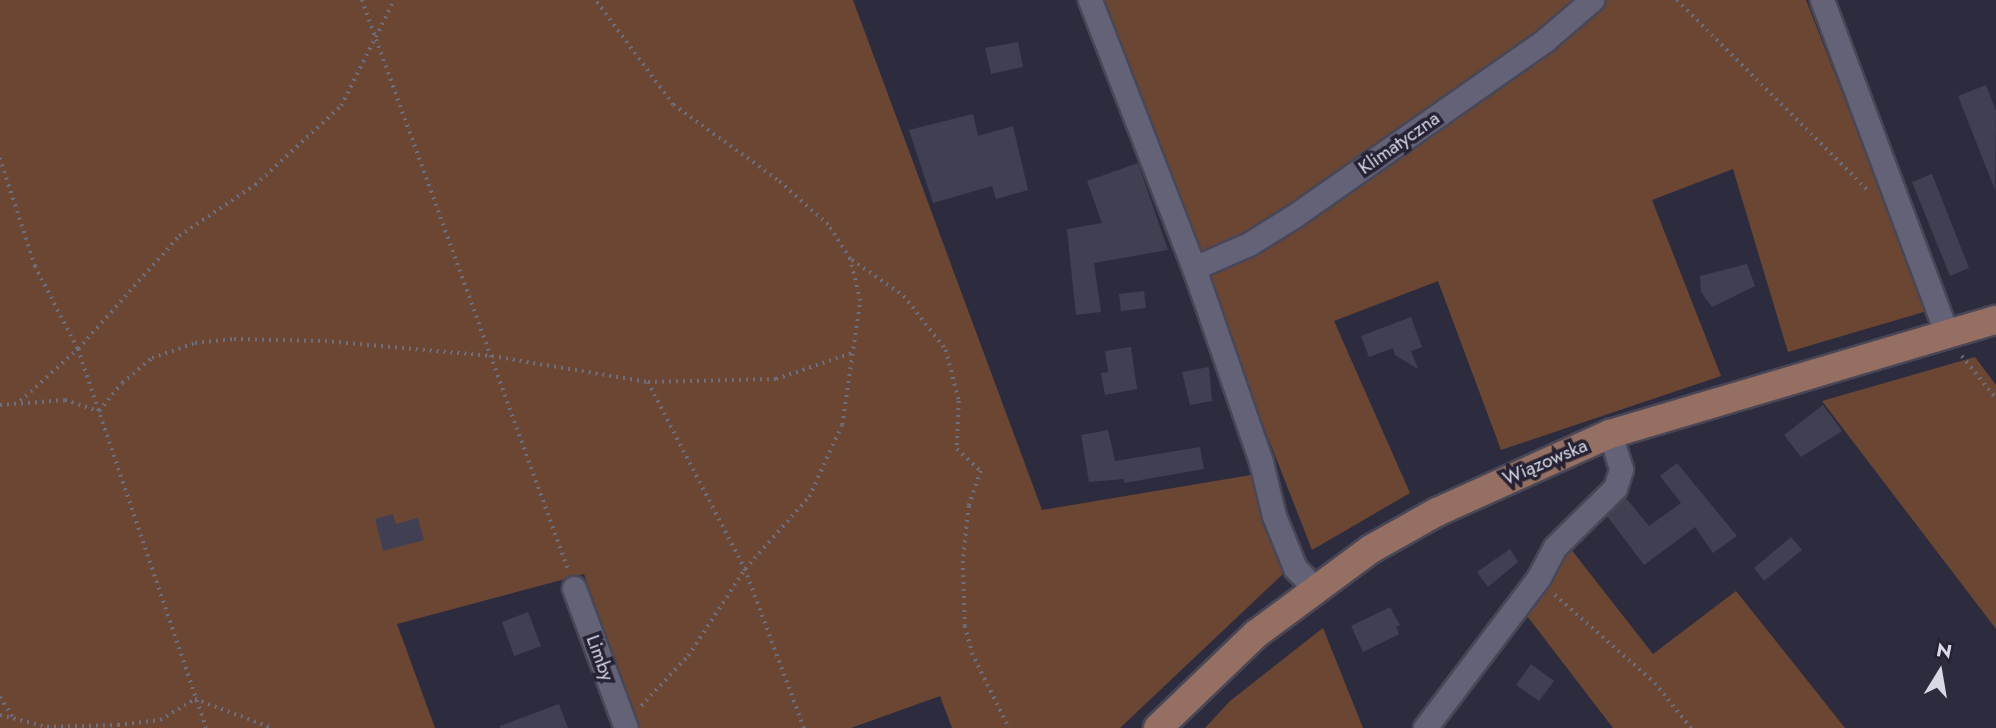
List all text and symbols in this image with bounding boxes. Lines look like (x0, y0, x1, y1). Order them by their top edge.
street label: Klimatyczna (1354, 107, 1444, 179)
street label: Wiązowska (1499, 434, 1591, 490)
street label: Limby (581, 632, 619, 684)
text: N (1934, 636, 1954, 666)
north arrow (1905, 637, 1975, 707)

